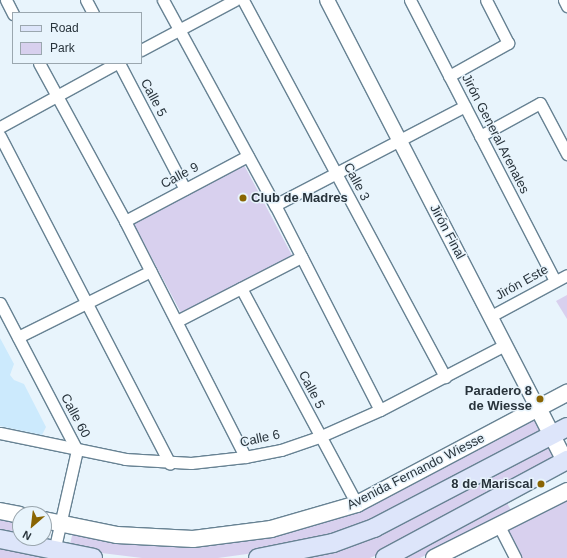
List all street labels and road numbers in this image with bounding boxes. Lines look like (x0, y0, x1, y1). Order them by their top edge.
street label: Jirón General Arenales (458, 71, 532, 197)
street label: Calle 5 (137, 76, 169, 120)
street label: Calle 9 (158, 160, 202, 192)
street label: Calle 3 (340, 160, 372, 204)
street label: Jirón Final (426, 202, 468, 262)
street label: Jirón Este (493, 262, 551, 304)
street label: Calle 5 (295, 368, 327, 412)
street label: Calle 60 (57, 391, 93, 441)
street label: Calle 6 (239, 427, 281, 451)
street label: Avenida Fernando Wiesse (345, 430, 487, 514)

